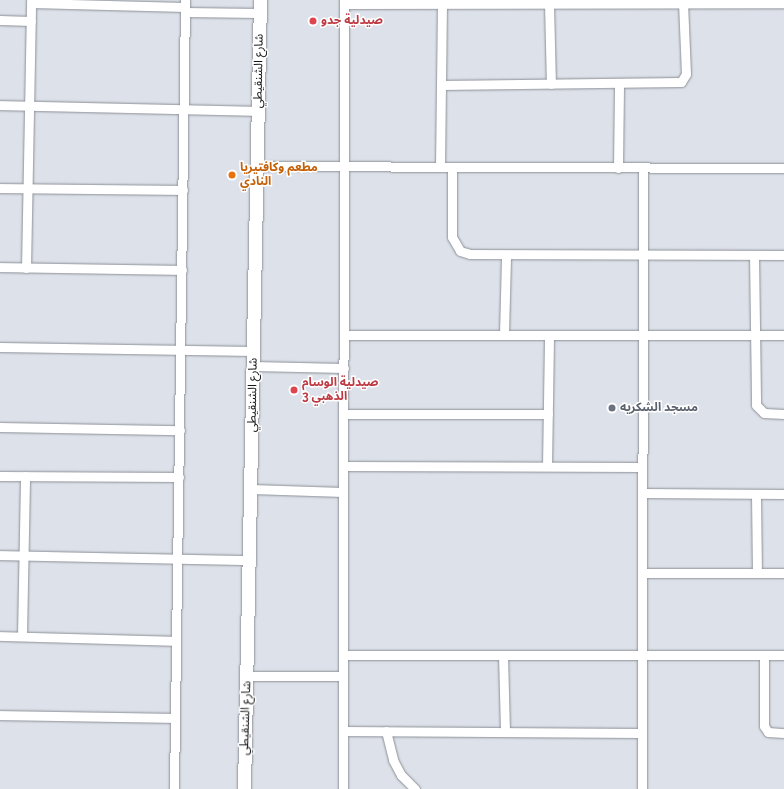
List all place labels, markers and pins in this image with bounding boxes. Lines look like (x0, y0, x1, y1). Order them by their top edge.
place label: صيدلية جدو (321, 14, 383, 28)
marker: صيدلية جدو (308, 16, 318, 26)
place label: مطعم وكافتيريا النادي (240, 161, 318, 189)
marker: مطعم وكافتيريا النادي (227, 170, 237, 180)
place label: صيدلية الوسام الذهبي 3 (302, 376, 378, 404)
marker: صيدلية الوسام الذهبي 3 (289, 385, 299, 395)
place label: مسجد الشكريه (620, 401, 698, 415)
marker: مسجد الشكريه (607, 403, 617, 413)

